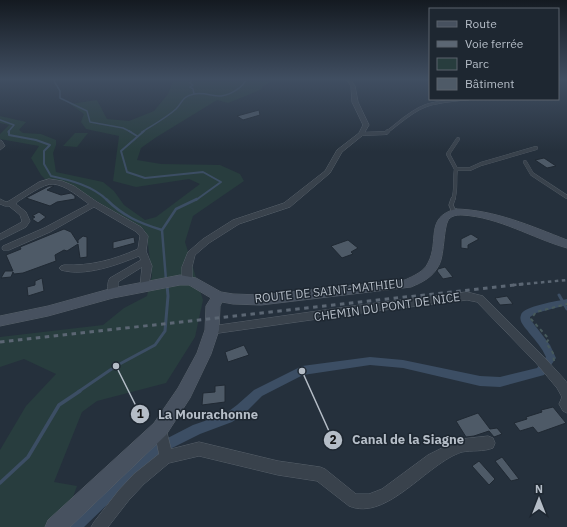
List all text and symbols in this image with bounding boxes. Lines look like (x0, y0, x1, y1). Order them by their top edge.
legend (429, 8, 559, 100)
text: Route (465, 16, 497, 31)
text: Voie ferrée (465, 36, 524, 51)
text: Parc (465, 56, 489, 71)
text: Bâtiment (465, 76, 515, 91)
street label: ROUTE DE SAINT-MATHIEU (254, 275, 404, 306)
street label: CHEMIN DU PONT DE NICE (313, 289, 461, 324)
callout: La Mourachonne (130, 402, 266, 427)
text: 1 (136, 406, 144, 421)
text: La Mourachonne (158, 406, 258, 423)
callout: Canal de la Siagne (323, 427, 472, 452)
text: Canal de la Siagne (352, 431, 464, 448)
text: 2 (329, 432, 337, 447)
north arrow (519, 479, 559, 519)
text: N (535, 482, 543, 496)

